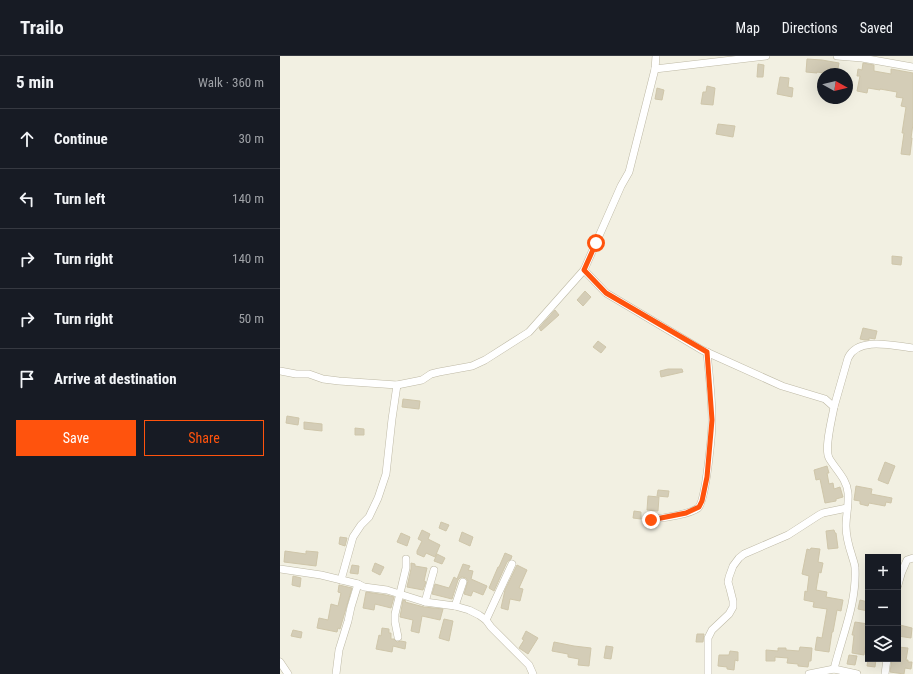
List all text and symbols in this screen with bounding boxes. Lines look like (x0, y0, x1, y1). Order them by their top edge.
text: Trailo (20, 16, 64, 39)
text: Map (736, 20, 760, 36)
text: Directions (782, 20, 838, 36)
text: Saved (860, 20, 893, 36)
north arrow (817, 68, 853, 104)
text: 5 min (16, 72, 54, 92)
text: Walk · 360 m (198, 75, 264, 90)
icon: ahead (16, 128, 38, 150)
text: Continue (54, 130, 108, 148)
text: 30 m (238, 131, 264, 146)
icon: left (16, 188, 38, 210)
text: Turn left (54, 190, 105, 208)
text: 140 m (232, 191, 264, 206)
route start (587, 234, 605, 252)
icon: right (16, 248, 38, 270)
text: Turn right (54, 250, 113, 268)
text: 140 m (232, 251, 264, 266)
icon: right (16, 308, 38, 330)
text: Turn right (54, 310, 113, 328)
text: 50 m (238, 311, 264, 326)
icon: arrive (16, 368, 38, 390)
text: Arrive at destination (54, 370, 177, 388)
button: Save (16, 420, 136, 456)
button: Share (144, 420, 264, 456)
route end (642, 511, 660, 529)
map controls (865, 554, 901, 662)
button: + (865, 554, 901, 590)
button: − (865, 590, 901, 626)
button: layers (865, 626, 901, 662)

